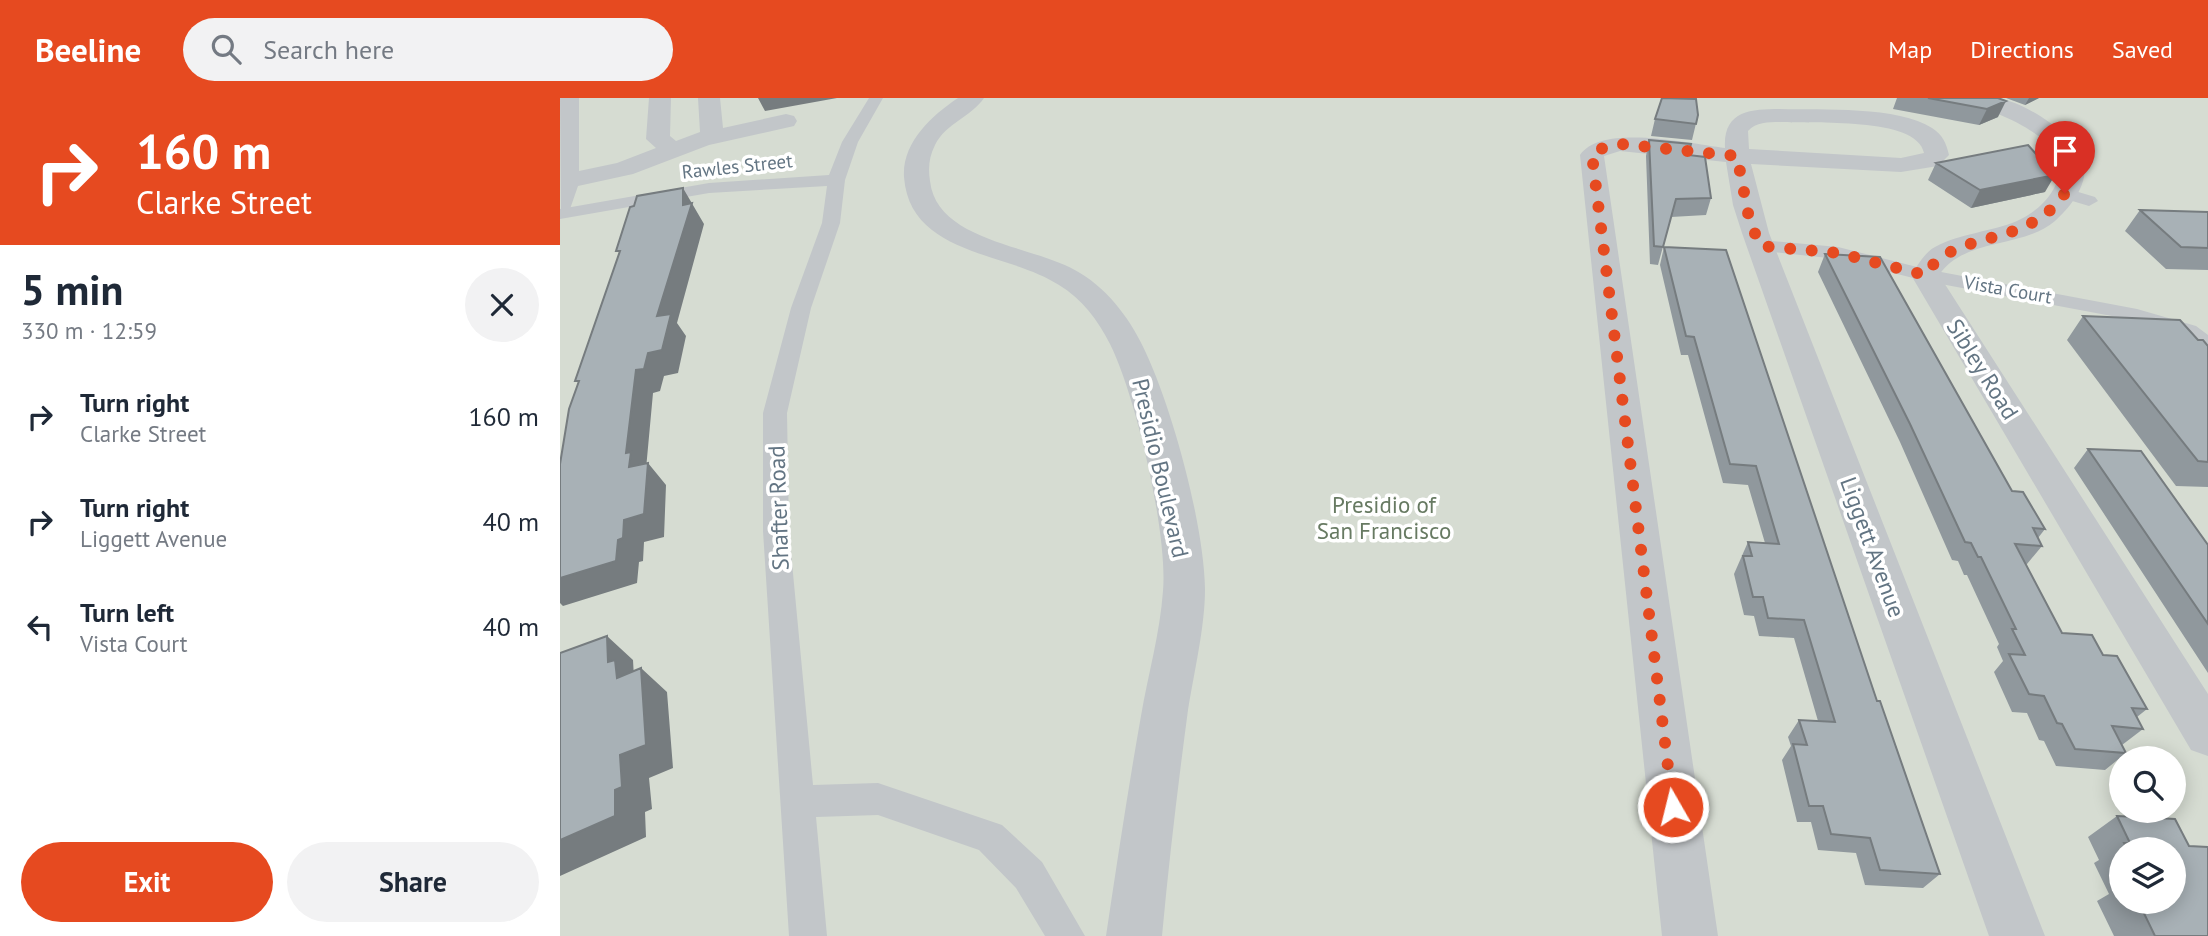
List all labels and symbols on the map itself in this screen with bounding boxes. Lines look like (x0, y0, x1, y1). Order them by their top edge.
pin (2035, 121, 2095, 193)
street label: Rawles Street (680, 148, 794, 184)
street label: Vista Court (1961, 269, 2054, 309)
street label: Sibley Road (1941, 313, 2025, 425)
street label: Presidio Boulevard (1126, 376, 1196, 560)
street label: Shafter Road (761, 445, 795, 571)
street label: Liggett Avenue (1834, 473, 1912, 621)
park label: Presidio of San Francisco (1317, 490, 1451, 545)
position arrow (1636, 770, 1710, 844)

